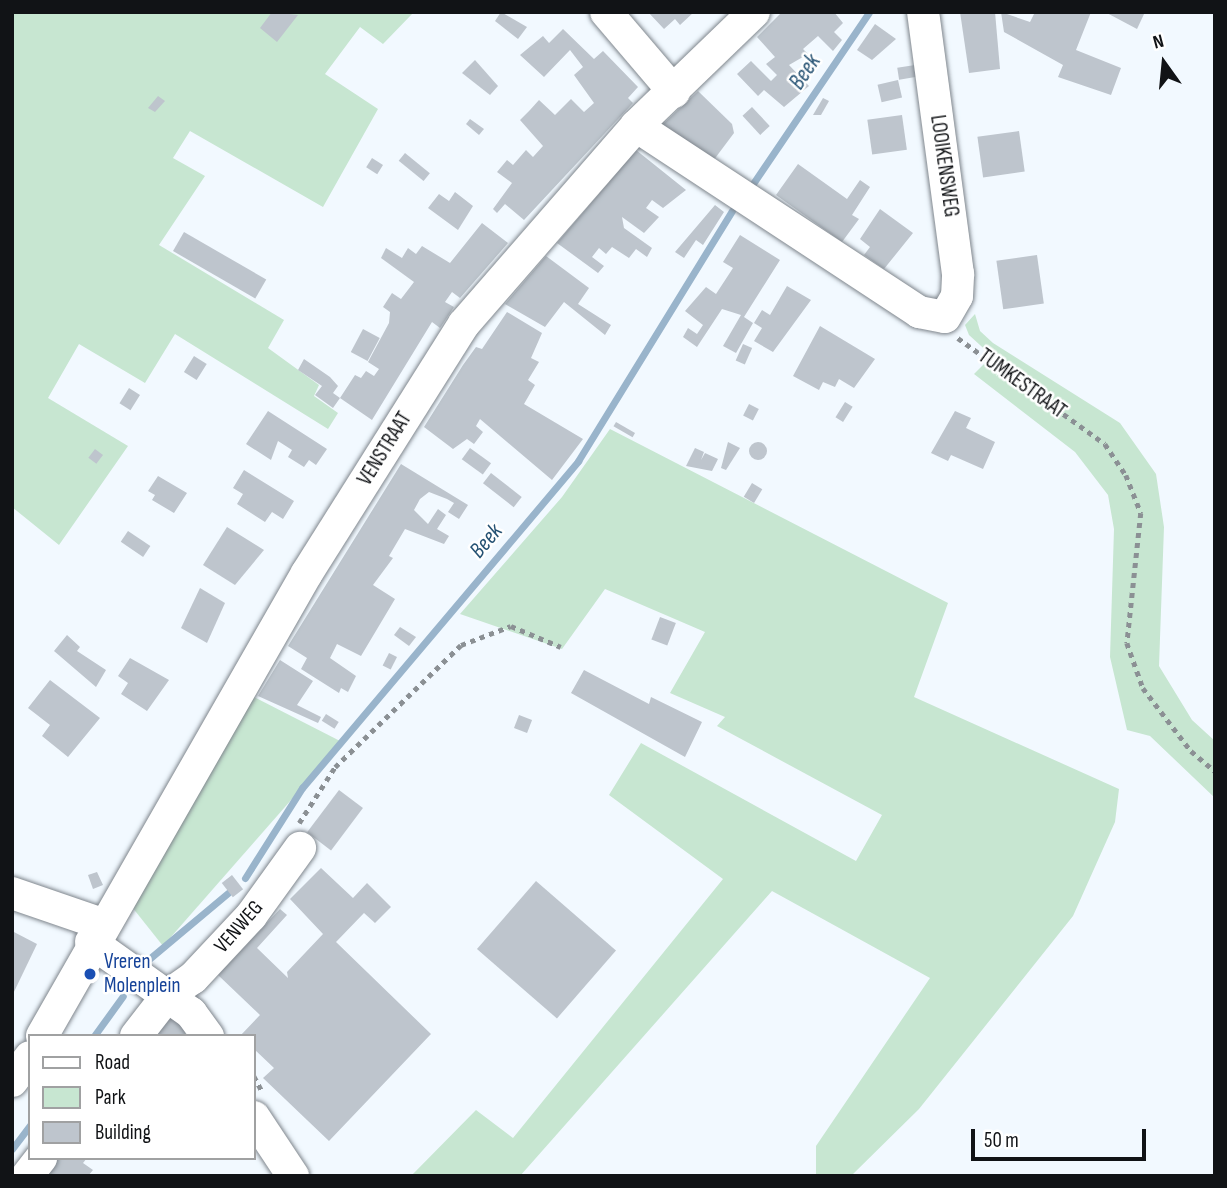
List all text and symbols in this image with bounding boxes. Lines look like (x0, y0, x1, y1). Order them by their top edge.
north arrow (1129, 28, 1199, 98)
text: N (1151, 30, 1166, 55)
water label: Beek (783, 49, 827, 95)
street label: LOOIKENSWEG (924, 113, 964, 219)
street label: TUMKESTRAAT (973, 344, 1071, 424)
street label: VENSTRAAT (353, 408, 417, 490)
water label: Beek (464, 518, 508, 564)
street label: VENWEG (209, 896, 269, 958)
place label: Vreren Molenplein (104, 949, 180, 999)
marker: Vreren Molenplein (82, 966, 98, 982)
legend (28, 1034, 256, 1160)
text: Road (95, 1050, 130, 1075)
text: Park (95, 1085, 126, 1110)
scale bar (975, 1114, 1150, 1158)
text: Building (95, 1120, 151, 1145)
text: 50 m (984, 1128, 1019, 1153)

